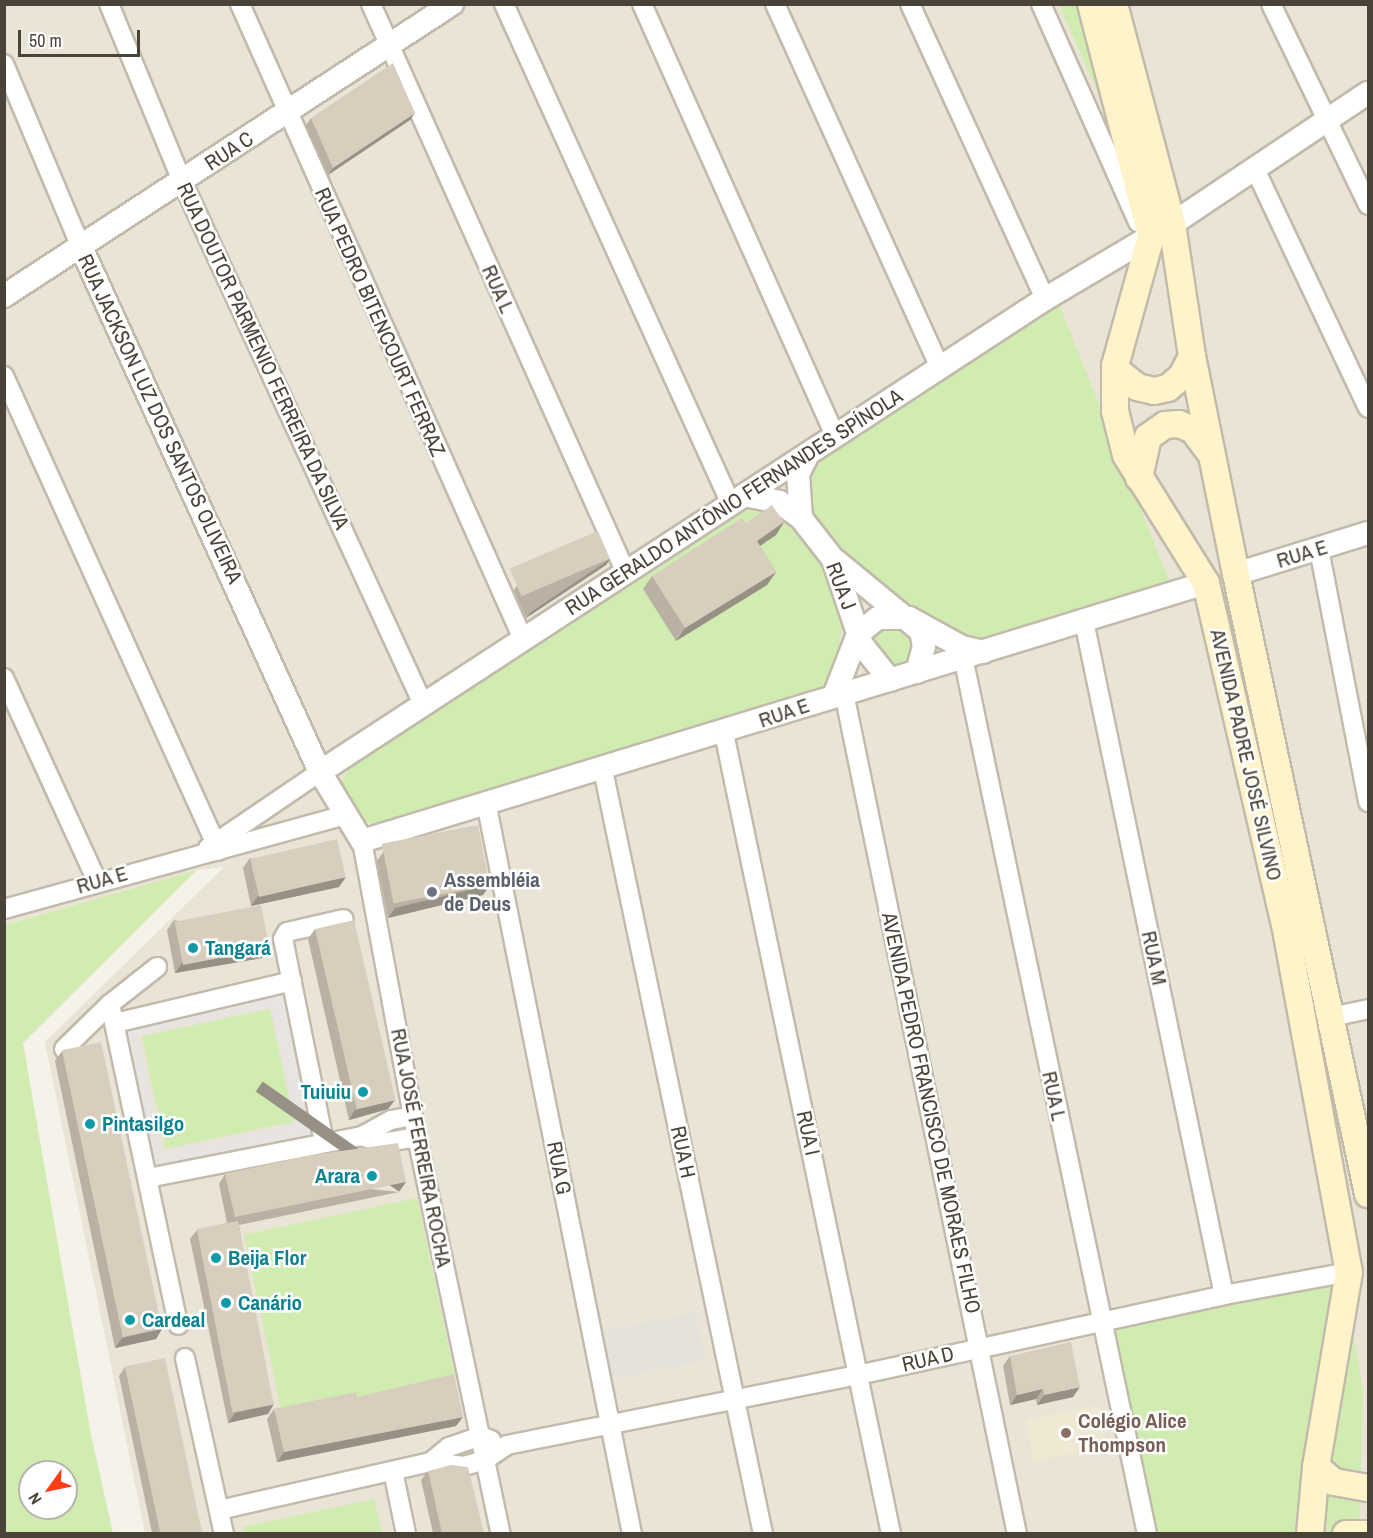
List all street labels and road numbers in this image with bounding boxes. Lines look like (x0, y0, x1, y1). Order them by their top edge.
street label: RUA C (200, 126, 258, 176)
street label: RUA DOUTOR PARMENIO FERREIRA DA SILVA (171, 177, 355, 535)
street label: RUA PEDRO BITENCOURT FERRAZ (309, 183, 451, 461)
street label: RUA JACKSON LUZ DOS SANTOS OLIVEIRA (72, 250, 248, 588)
street label: RUA L (476, 261, 520, 317)
street label: RUA GERALDO ANTÔNIO FERNANDES SPÍNOLA (560, 383, 908, 621)
street label: RUA E (1273, 534, 1331, 574)
street label: RUA J (820, 558, 862, 614)
street label: AVENIDA PADRE JOSÉ SILVINO (1205, 626, 1287, 884)
street label: RUA E (755, 693, 813, 733)
street label: RUA E (73, 861, 131, 899)
street label: AVENIDA PEDRO FRANCISCO DE MORAES FILHO (876, 910, 986, 1316)
street label: RUA M (1136, 928, 1172, 988)
street label: RUA JOSÉ FERREIRA ROCHA (385, 1025, 457, 1271)
street label: RUA L (1036, 1069, 1072, 1123)
street label: RUA I (791, 1108, 825, 1158)
street label: RUA H (665, 1123, 701, 1181)
street label: RUA G (541, 1139, 577, 1197)
street label: RUA D (899, 1341, 957, 1377)

